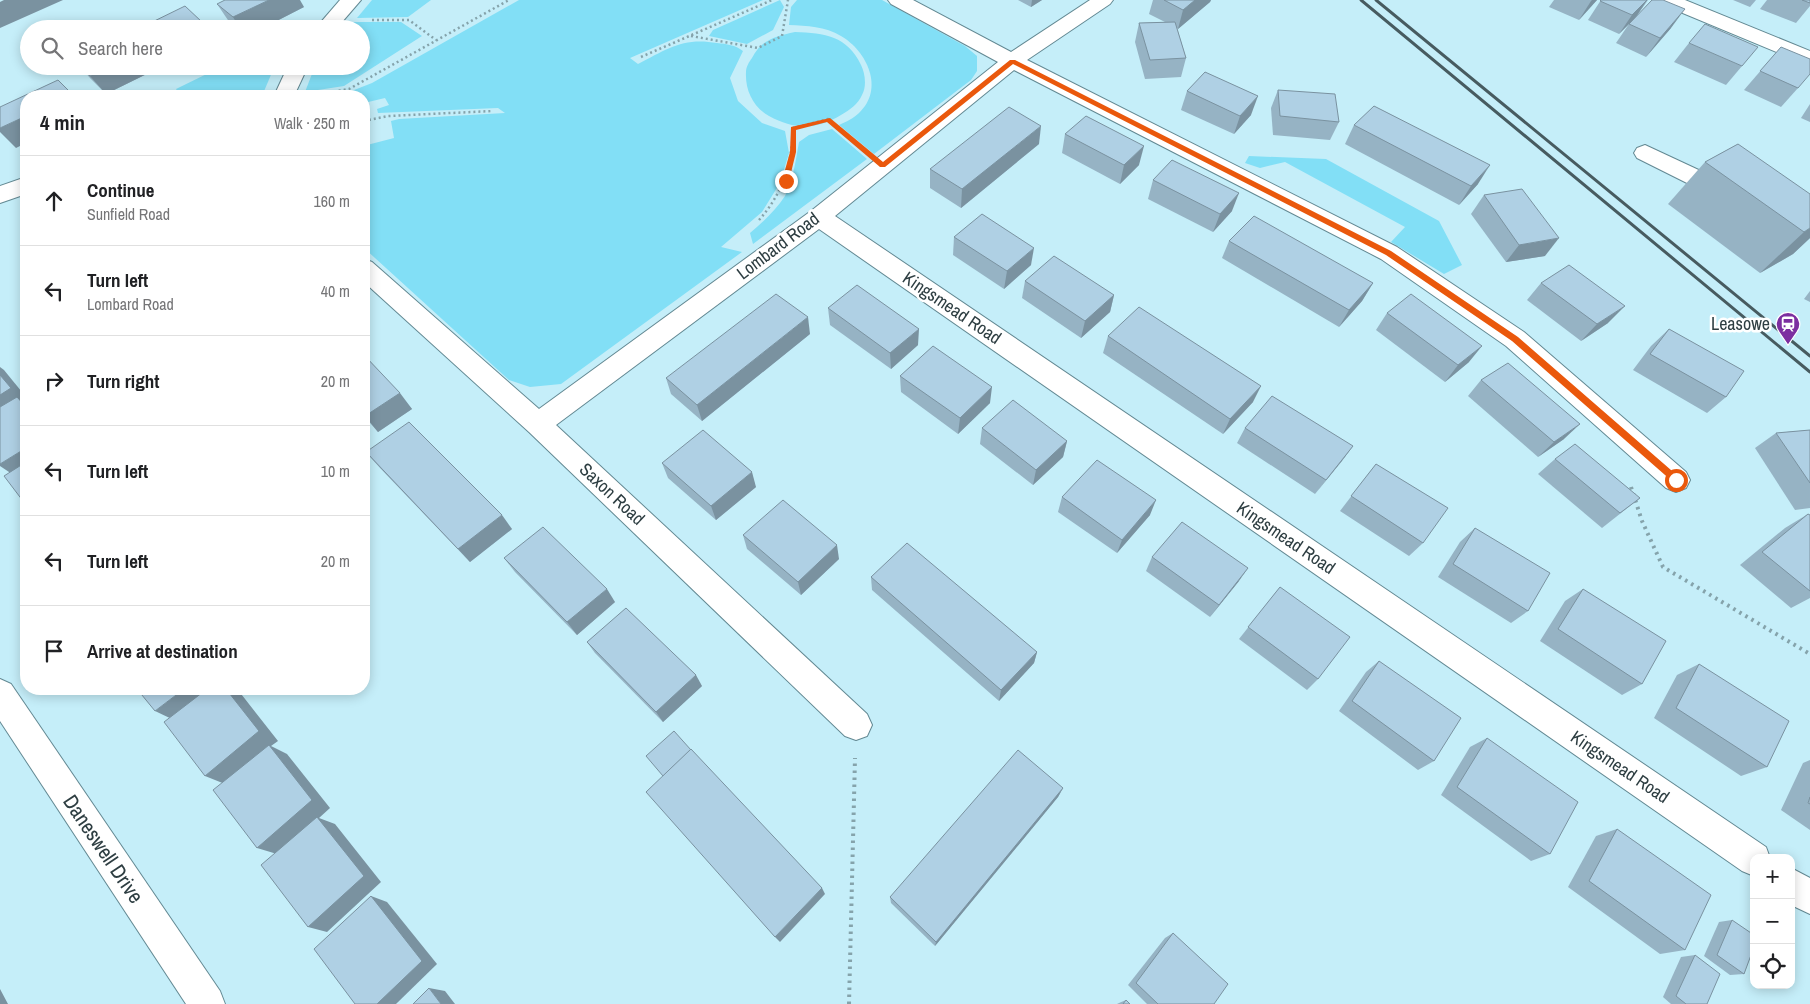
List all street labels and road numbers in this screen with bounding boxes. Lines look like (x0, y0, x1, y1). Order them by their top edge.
street label: Lombard Road (731, 206, 824, 285)
street label: Kingsmead Road (898, 265, 1007, 350)
street label: Saxon Road (574, 457, 651, 530)
street label: Kingsmead Road (1232, 495, 1341, 580)
street label: Kingsmead Road (1566, 724, 1675, 809)
street label: Daneswell Drive (56, 789, 150, 909)

